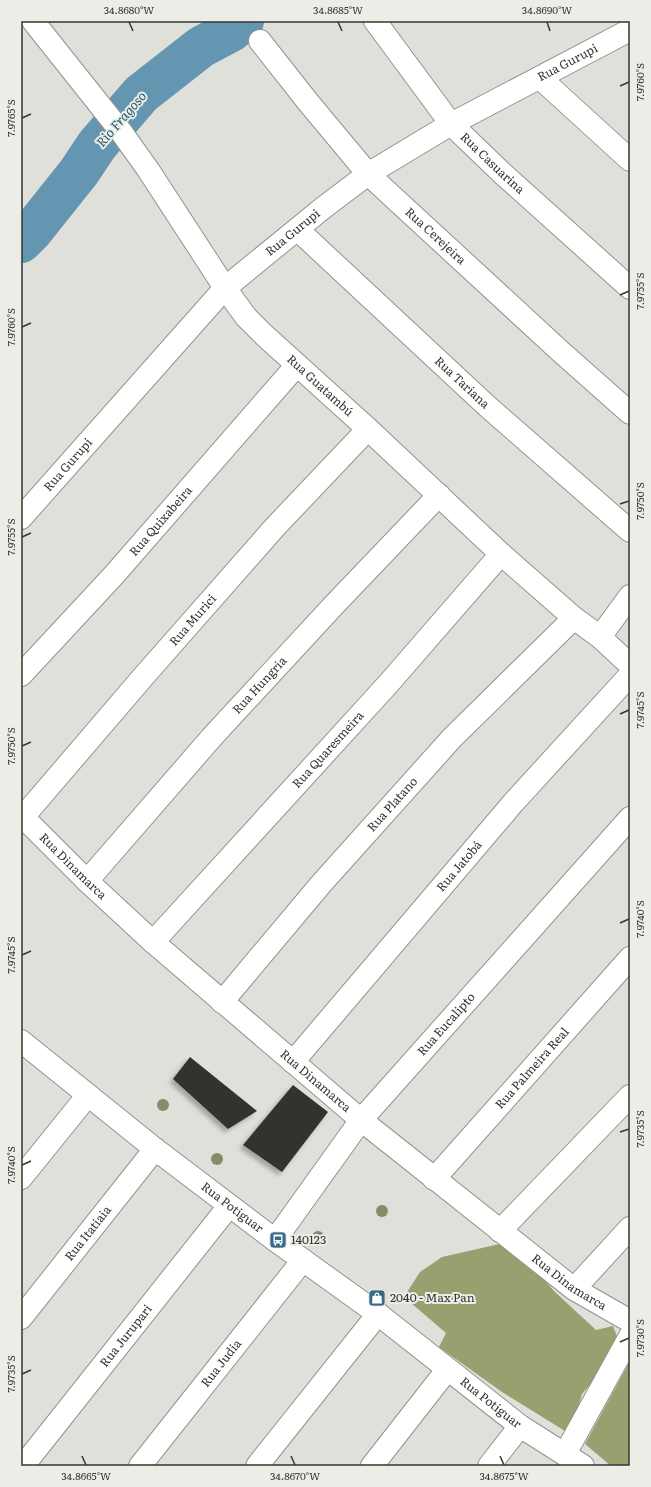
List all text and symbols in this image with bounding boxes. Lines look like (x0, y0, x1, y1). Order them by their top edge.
text: 34.8680°W (104, 2, 154, 17)
text: 34.8685°W (313, 2, 363, 17)
text: 34.8690°W (522, 2, 572, 17)
street label: Rua Gurupi (534, 39, 601, 85)
text: 7.9760°S (632, 63, 647, 101)
water label: Rio Fragoso (91, 87, 150, 151)
text: 7.9765°S (3, 99, 18, 137)
street label: Rua Casuarina (457, 128, 530, 198)
street label: Rua Cerejeira (402, 203, 471, 268)
street label: Rua Gurupi (261, 204, 323, 260)
text: 7.9755°S (632, 273, 647, 309)
text: 7.9760°S (3, 308, 18, 346)
street label: Rua Guatambú (283, 350, 358, 420)
street label: Rua Tariana (431, 352, 495, 413)
street label: Rua Gurupi (39, 434, 96, 495)
street label: Rua Quixabeira (124, 481, 196, 560)
text: 7.9750°S (632, 482, 647, 520)
text: 7.9755°S (3, 519, 18, 555)
street label: Rua Murici (165, 590, 220, 649)
street label: Rua Hungria (228, 651, 291, 718)
text: 7.9745°S (632, 692, 647, 728)
street label: Rua Quaresmeira (287, 706, 368, 792)
text: 7.9750°S (3, 727, 18, 765)
street label: Rua Platano (362, 772, 421, 835)
street label: Rua Dinamarca (36, 828, 112, 903)
street label: Rua Jatobá (432, 836, 486, 895)
text: 7.9740°S (632, 900, 647, 938)
text: 7.9745°S (3, 937, 18, 973)
street label: Rua Eucalipto (413, 988, 479, 1059)
street label: Rua Palmeira Real (490, 1023, 573, 1112)
street label: Rua Dinamarca (277, 1045, 356, 1116)
text: 7.9735°S (632, 1110, 647, 1148)
text: 7.9740°S (3, 1146, 18, 1184)
street label: Rua Potiguar (198, 1177, 268, 1236)
street label: Rua Itatiaia (60, 1201, 115, 1264)
bus stop icon: 140123 (268, 1230, 288, 1250)
place label: 140123 (291, 1230, 326, 1248)
street label: Rua Dinamarca (528, 1249, 611, 1314)
shop icon: 2040 - Max Pan (367, 1288, 387, 1308)
place label: 2040 - Max Pan (390, 1288, 475, 1306)
street label: Rua Jurupari (95, 1300, 156, 1370)
text: 7.9730°S (632, 1319, 647, 1357)
street label: Rua Judia (196, 1335, 245, 1390)
text: 7.9735°S (3, 1355, 18, 1393)
street label: Rua Potiguar (457, 1372, 526, 1432)
text: 34.8665°W (61, 1468, 111, 1483)
text: 34.8670°W (270, 1468, 320, 1483)
text: 34.8675°W (479, 1468, 529, 1483)

